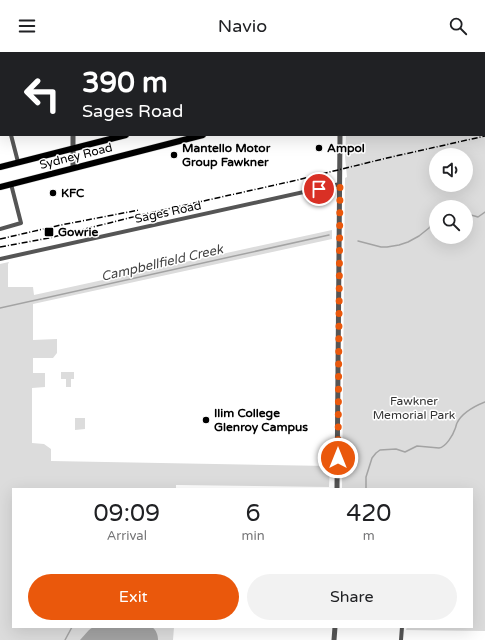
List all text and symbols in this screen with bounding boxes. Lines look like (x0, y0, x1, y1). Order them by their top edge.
icon: menu (16, 15, 38, 37)
text: Navio (218, 15, 267, 37)
icon: search (447, 15, 469, 37)
text: 390 m (82, 66, 168, 100)
icon: left (16, 68, 68, 120)
text: Sages Road (82, 100, 183, 122)
street label: Sydney Road (38, 140, 114, 172)
place label: Mantello Motor Group Fawkner (182, 141, 271, 170)
place label: Ampol (327, 141, 365, 156)
marker: Ampol (314, 143, 324, 153)
map controls (429, 148, 473, 244)
button: sound (429, 148, 473, 192)
marker: Mantello Motor Group Fawkner (169, 150, 179, 160)
pin (302, 172, 336, 206)
icon: arrive (308, 178, 330, 200)
place label: KFC (61, 186, 85, 200)
marker: KFC (48, 188, 58, 198)
street label: Sages Road (134, 198, 202, 226)
button: search (429, 200, 473, 244)
place label: Gowrie (58, 225, 98, 239)
marker: Gowrie (43, 226, 55, 238)
water label: Campbellfield Creek (100, 241, 225, 285)
park label: Fawkner Memorial Park (373, 394, 456, 422)
place label: Ilim College Glenroy Campus (214, 406, 308, 435)
marker: Ilim College Glenroy Campus (201, 415, 211, 425)
position arrow (317, 437, 359, 479)
text: 09:09 (94, 499, 160, 528)
text: 6 (246, 499, 261, 528)
text: 420 (346, 499, 391, 528)
text: Arrival (107, 528, 147, 544)
text: min (242, 528, 265, 544)
text: m (363, 528, 375, 544)
button: Exit (28, 574, 239, 620)
button: Share (247, 574, 457, 620)

